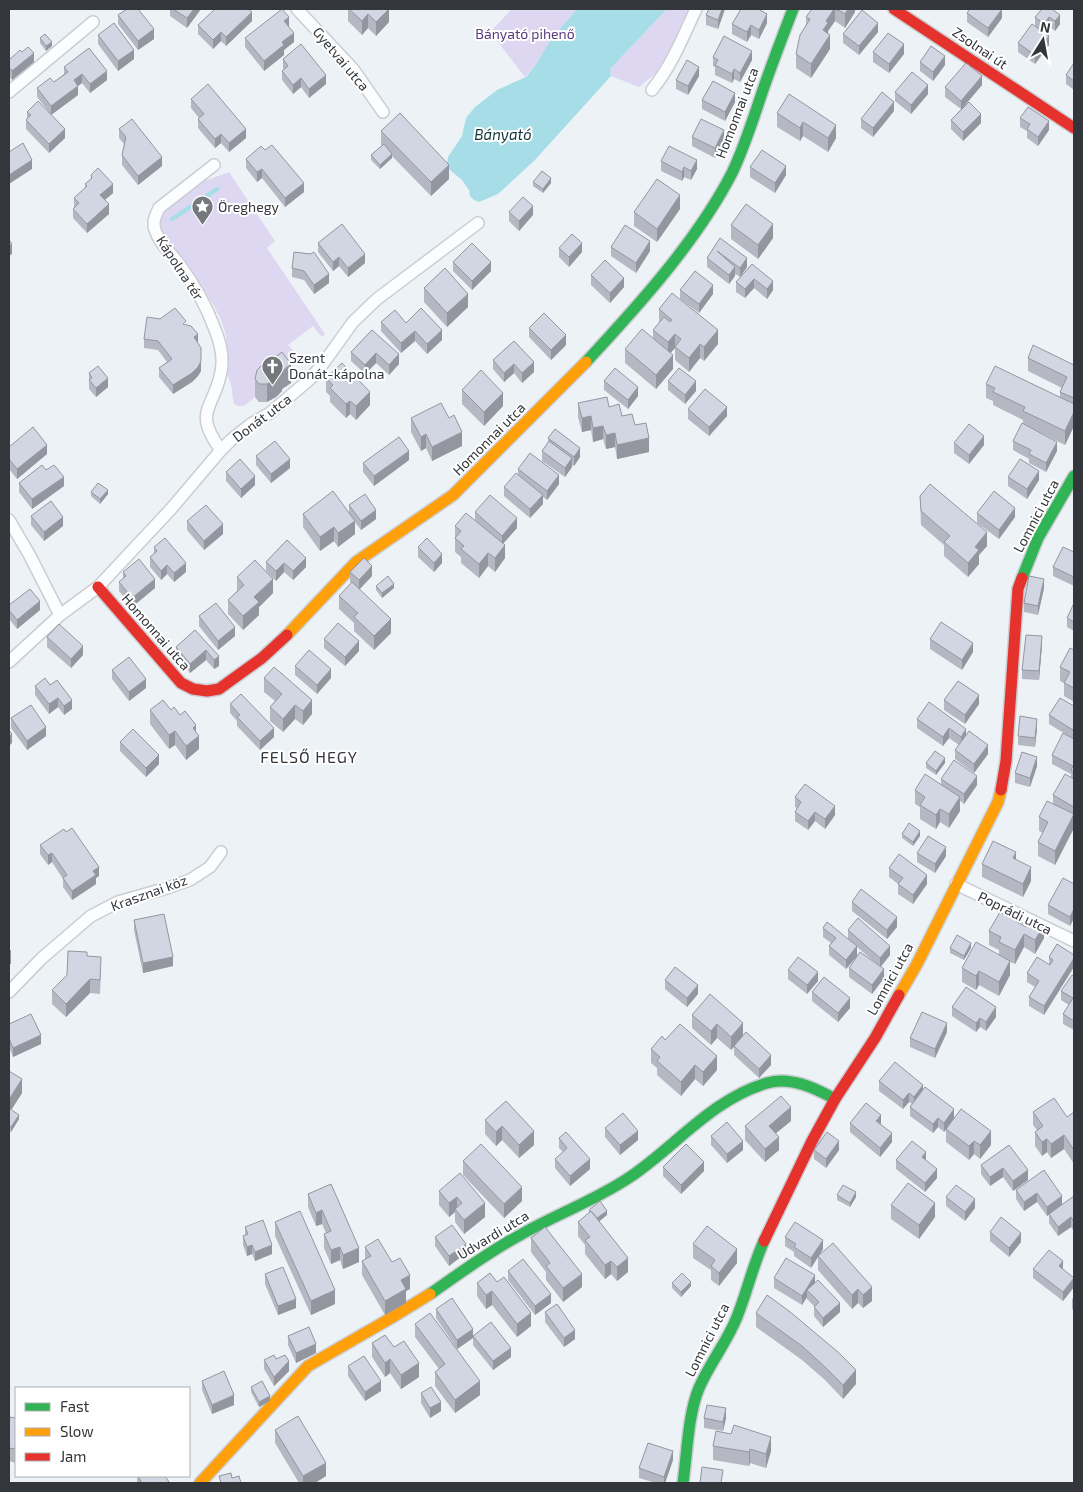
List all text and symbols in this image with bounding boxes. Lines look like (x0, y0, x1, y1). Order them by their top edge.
north arrow (1018, 15, 1068, 65)
text: N (1039, 17, 1052, 36)
street label: Gyetvai utca (310, 23, 373, 94)
street label: Zsolnai út (949, 23, 1011, 72)
park label: Bányató pihenő (475, 25, 575, 42)
street label: Homonnai utca (711, 65, 762, 161)
water label: Bányató (474, 125, 532, 144)
place icon: Öreghegy (190, 195, 214, 226)
place label: Öreghegy (218, 198, 280, 215)
street label: Kápolna tér (153, 232, 208, 303)
place label: Szent Donát-kápolna (289, 349, 385, 382)
church icon: Szent Donát-kápolna (261, 354, 285, 385)
street label: Donát utca (229, 390, 295, 445)
street label: Homonnai utca (449, 399, 529, 479)
street label: Lomnici utca (1009, 476, 1062, 555)
street label: Homonnai utca (118, 590, 194, 673)
district label: FELSŐ HEGY (260, 747, 358, 766)
street label: Krasznai köz (108, 871, 189, 914)
street label: Poprádi utca (976, 887, 1055, 938)
street label: Lomnici utca (863, 940, 916, 1018)
street label: Udvardi utca (454, 1207, 532, 1263)
street label: Lomnici utca (681, 1300, 732, 1379)
legend (15, 1387, 190, 1477)
text: Fast (60, 1397, 90, 1415)
text: Slow (60, 1422, 94, 1440)
text: Jam (60, 1447, 86, 1465)

